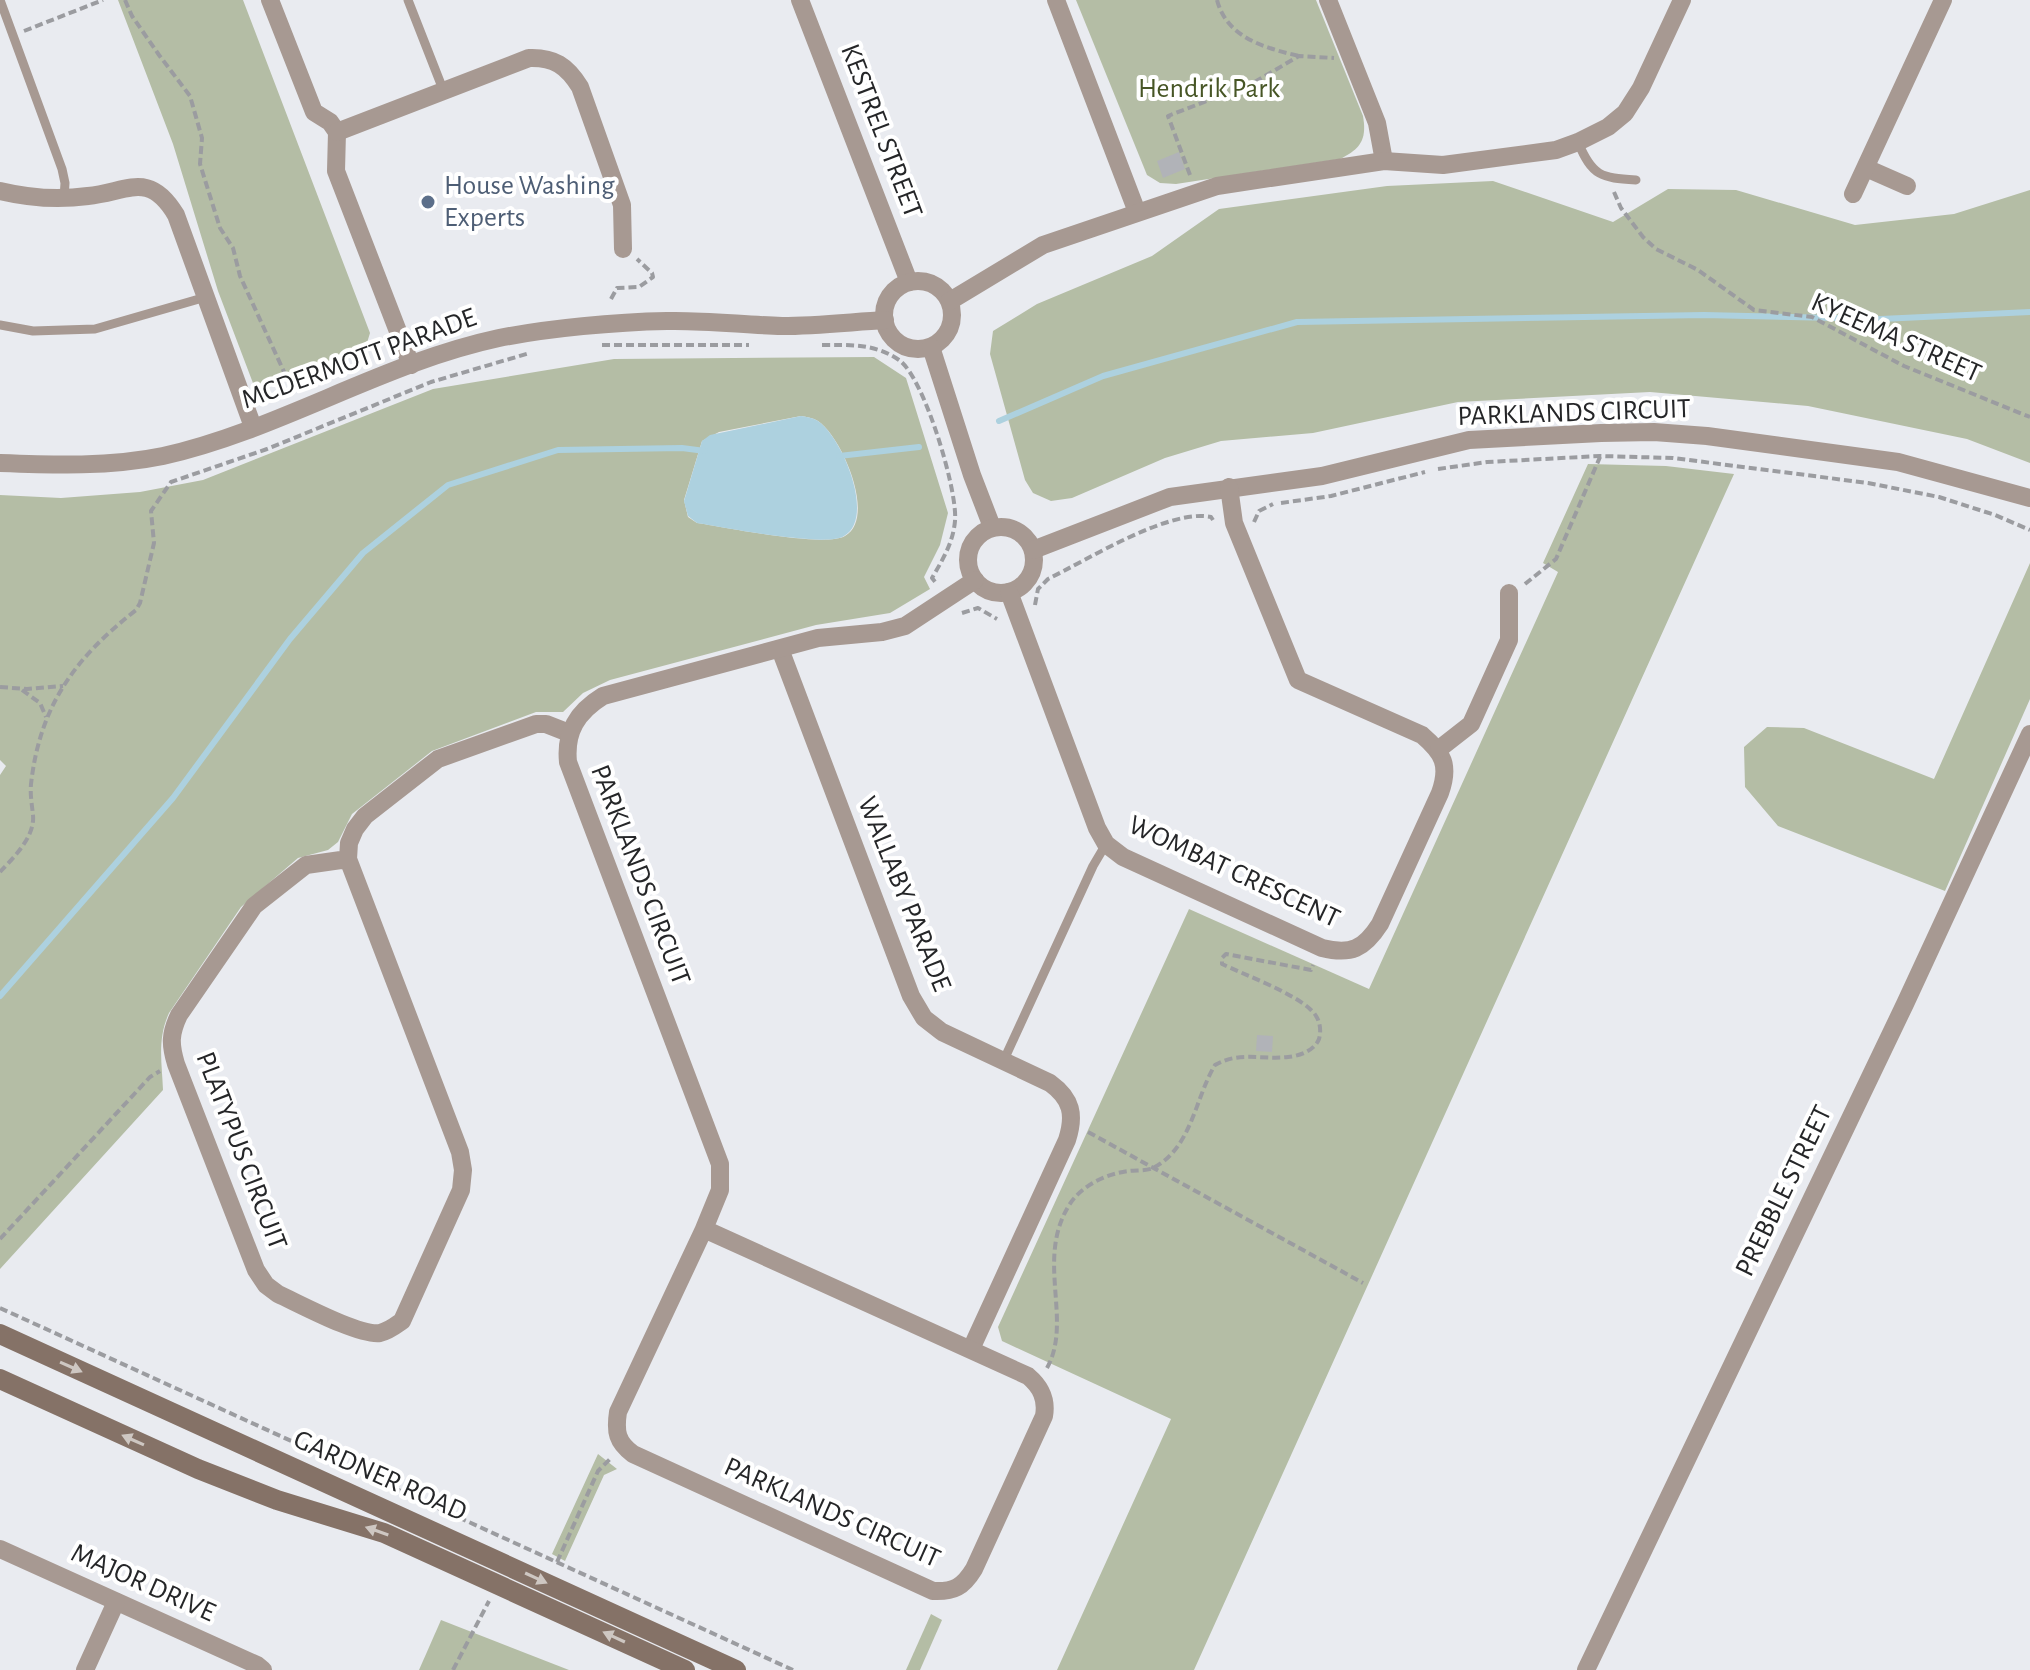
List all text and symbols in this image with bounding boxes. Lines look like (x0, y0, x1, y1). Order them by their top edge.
street label: KESTREL STREET (835, 40, 927, 222)
park label: Hendrik Park (1138, 75, 1280, 103)
place label: House Washing Experts (444, 172, 615, 232)
marker: House Washing Experts (419, 193, 437, 211)
street label: KYEEMA STREET (1807, 288, 1985, 388)
street label: MCDERMOTT PARADE (238, 304, 480, 414)
street label: PARKLANDS CIRCUIT (1457, 395, 1691, 431)
street label: PARKLANDS CIRCUIT (585, 761, 695, 989)
street label: WALLABY PARADE (852, 793, 956, 995)
street label: WOMBAT CRESCENT (1124, 811, 1344, 933)
street label: PLATYPUS CIRCUIT (190, 1048, 292, 1254)
street label: PREBBLE STREET (1731, 1101, 1838, 1281)
one-way arrow (59, 1360, 83, 1373)
street label: GARDNER ROAD (289, 1425, 471, 1527)
one-way arrow (122, 1433, 145, 1447)
street label: PARKLANDS CIRCUIT (720, 1453, 945, 1573)
one-way arrow (364, 1524, 388, 1536)
street label: MAJOR DRIVE (67, 1539, 219, 1627)
one-way arrow (524, 1571, 548, 1585)
one-way arrow (602, 1631, 625, 1644)

